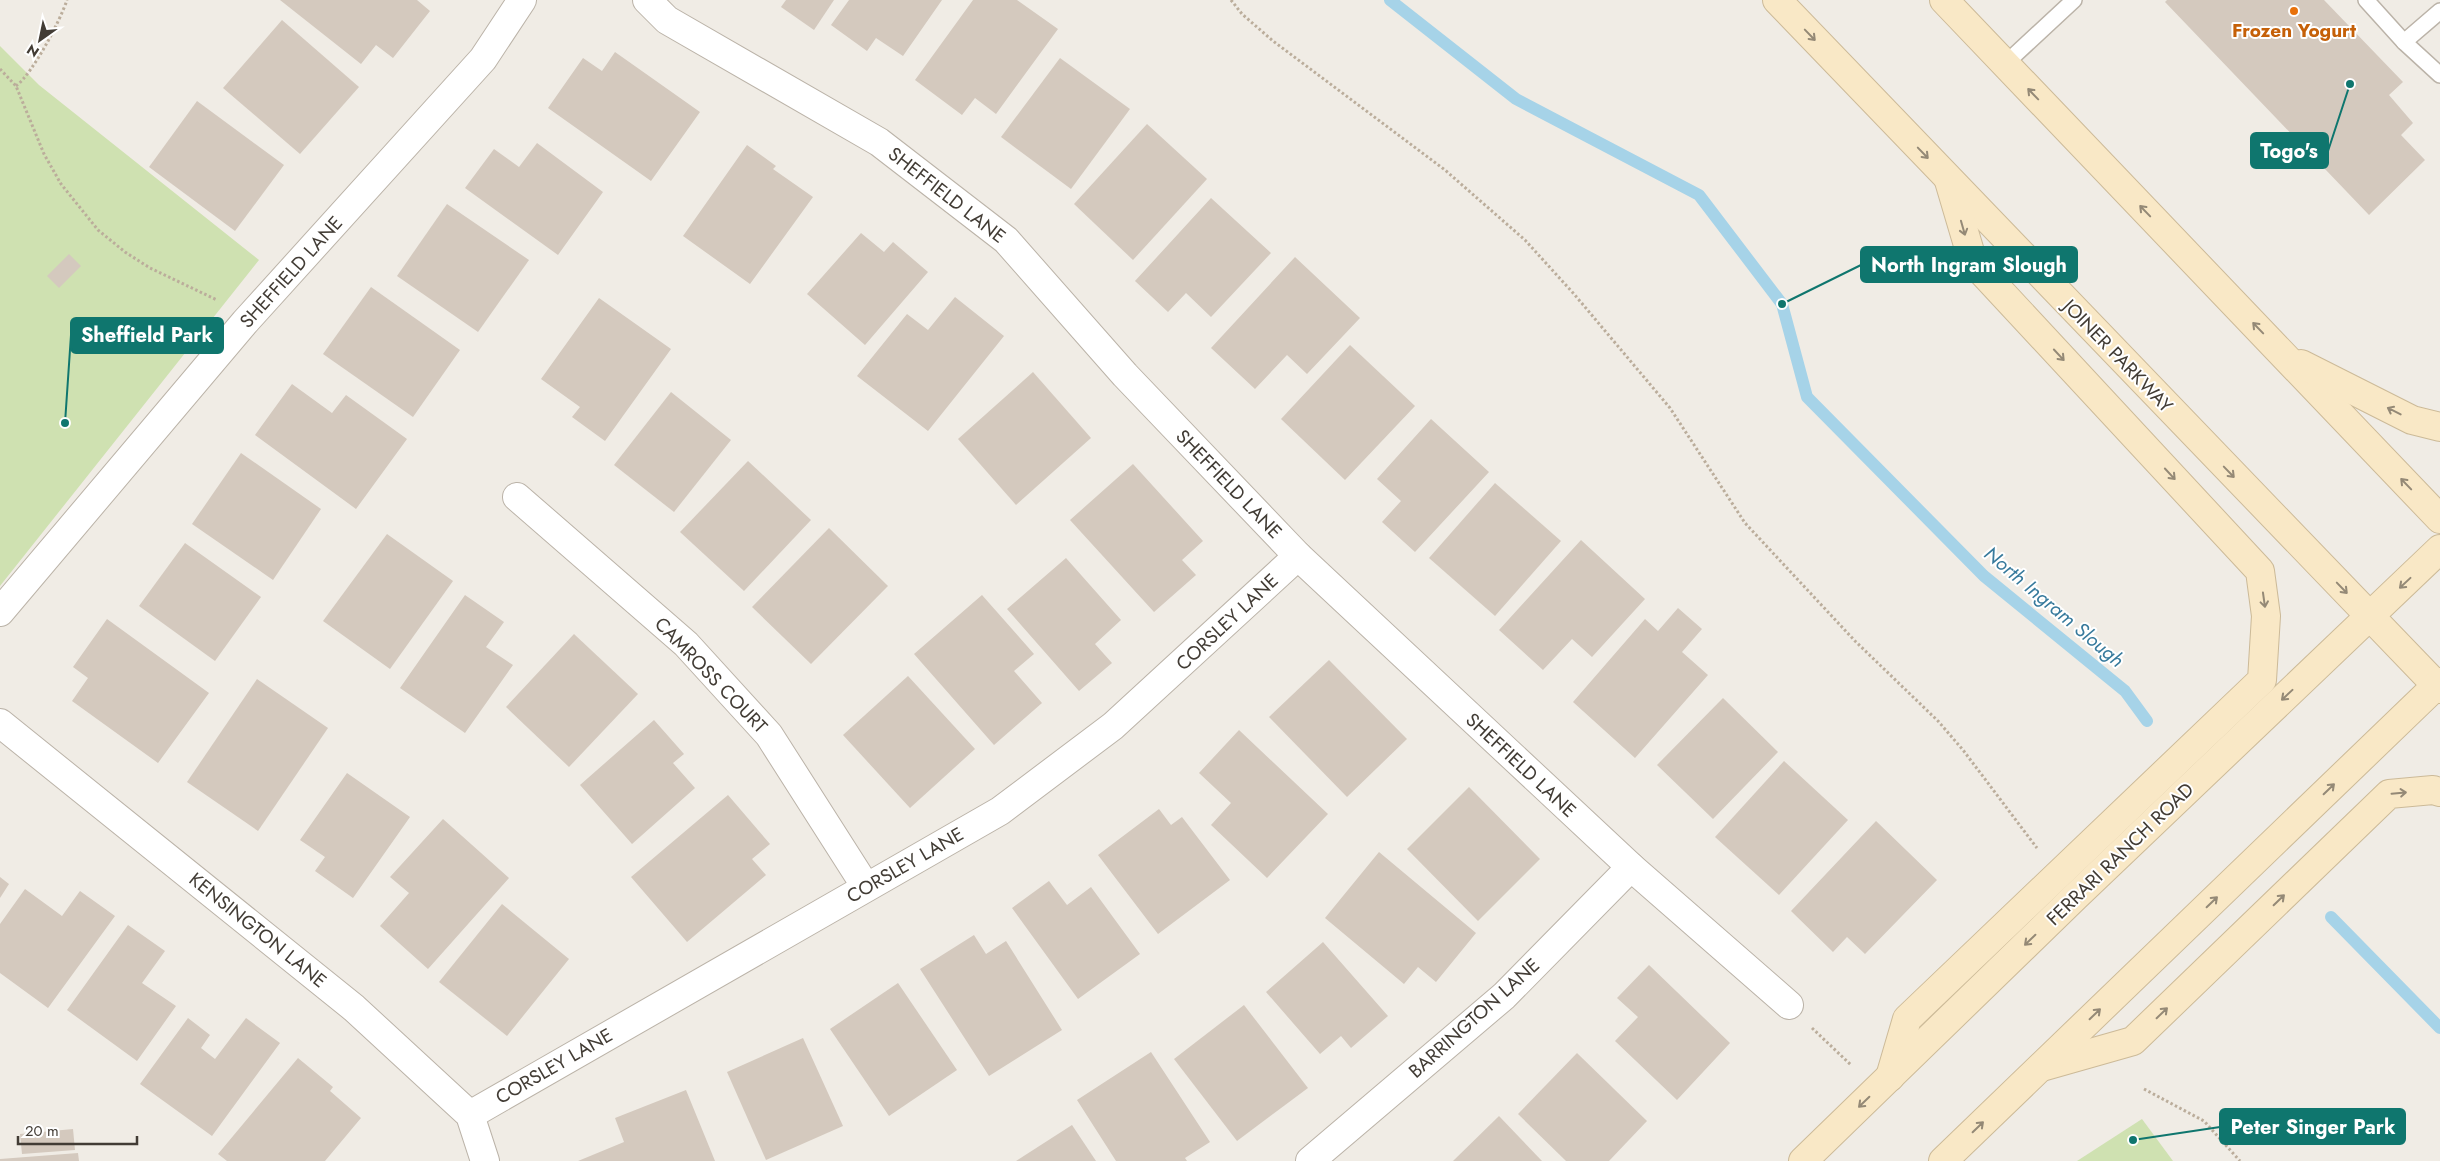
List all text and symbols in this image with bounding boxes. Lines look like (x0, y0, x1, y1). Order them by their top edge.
marker: Frozen Yogurt (2288, 5, 2300, 17)
north arrow (15, 15, 65, 65)
place label: Frozen Yogurt (2232, 17, 2356, 44)
one-way arrow (1804, 29, 1816, 42)
text: N (23, 39, 43, 62)
one-way arrow (2027, 88, 2039, 100)
callout: Togo's (2251, 133, 2328, 168)
text: Togo's (2260, 137, 2318, 166)
street label: SHEFFIELD LANE (883, 140, 1011, 250)
one-way arrow (1917, 146, 1929, 159)
one-way arrow (2139, 205, 2151, 217)
street label: SHEFFIELD LANE (233, 210, 349, 334)
one-way arrow (1958, 219, 1968, 235)
callout: North Ingram Slough (1861, 247, 2077, 282)
text: North Ingram Slough (1871, 251, 2067, 280)
street label: JOINER PARKWAY (2055, 291, 2179, 419)
callout: Sheffield Park (71, 318, 223, 353)
text: Sheffield Park (81, 321, 214, 350)
one-way arrow (2252, 322, 2264, 335)
one-way arrow (2053, 348, 2065, 361)
one-way arrow (2387, 406, 2402, 415)
street label: SHEFFIELD LANE (1170, 423, 1288, 545)
one-way arrow (2223, 466, 2235, 478)
one-way arrow (2164, 467, 2176, 480)
one-way arrow (2400, 478, 2412, 490)
water label: North Ingram Slough (1978, 540, 2130, 674)
street label: CORSLEY LANE (1170, 567, 1284, 677)
one-way arrow (2398, 577, 2411, 589)
one-way arrow (2336, 582, 2348, 595)
one-way arrow (2259, 592, 2269, 608)
street label: CAMROSS COURT (648, 611, 774, 739)
one-way arrow (2281, 689, 2294, 701)
street label: SHEFFIELD LANE (1460, 707, 1582, 823)
street label: FERRARI RANCH ROAD (2040, 776, 2200, 932)
one-way arrow (2323, 783, 2336, 795)
one-way arrow (2391, 789, 2407, 798)
street label: CORSLEY LANE (841, 820, 969, 910)
street label: KENSINGTON LANE (183, 866, 333, 994)
one-way arrow (2273, 894, 2285, 906)
one-way arrow (2206, 896, 2219, 908)
one-way arrow (2024, 934, 2037, 946)
street label: BARRINGTON LANE (1403, 952, 1545, 1084)
one-way arrow (2156, 1007, 2168, 1019)
one-way arrow (2089, 1008, 2101, 1020)
street label: CORSLEY LANE (490, 1021, 618, 1111)
one-way arrow (1857, 1096, 1870, 1108)
callout: Peter Singer Park (2220, 1109, 2405, 1144)
text: Peter Singer Park (2230, 1113, 2396, 1142)
scale bar (18, 1114, 136, 1146)
text: 20 m (25, 1120, 59, 1142)
one-way arrow (1972, 1121, 1984, 1133)

